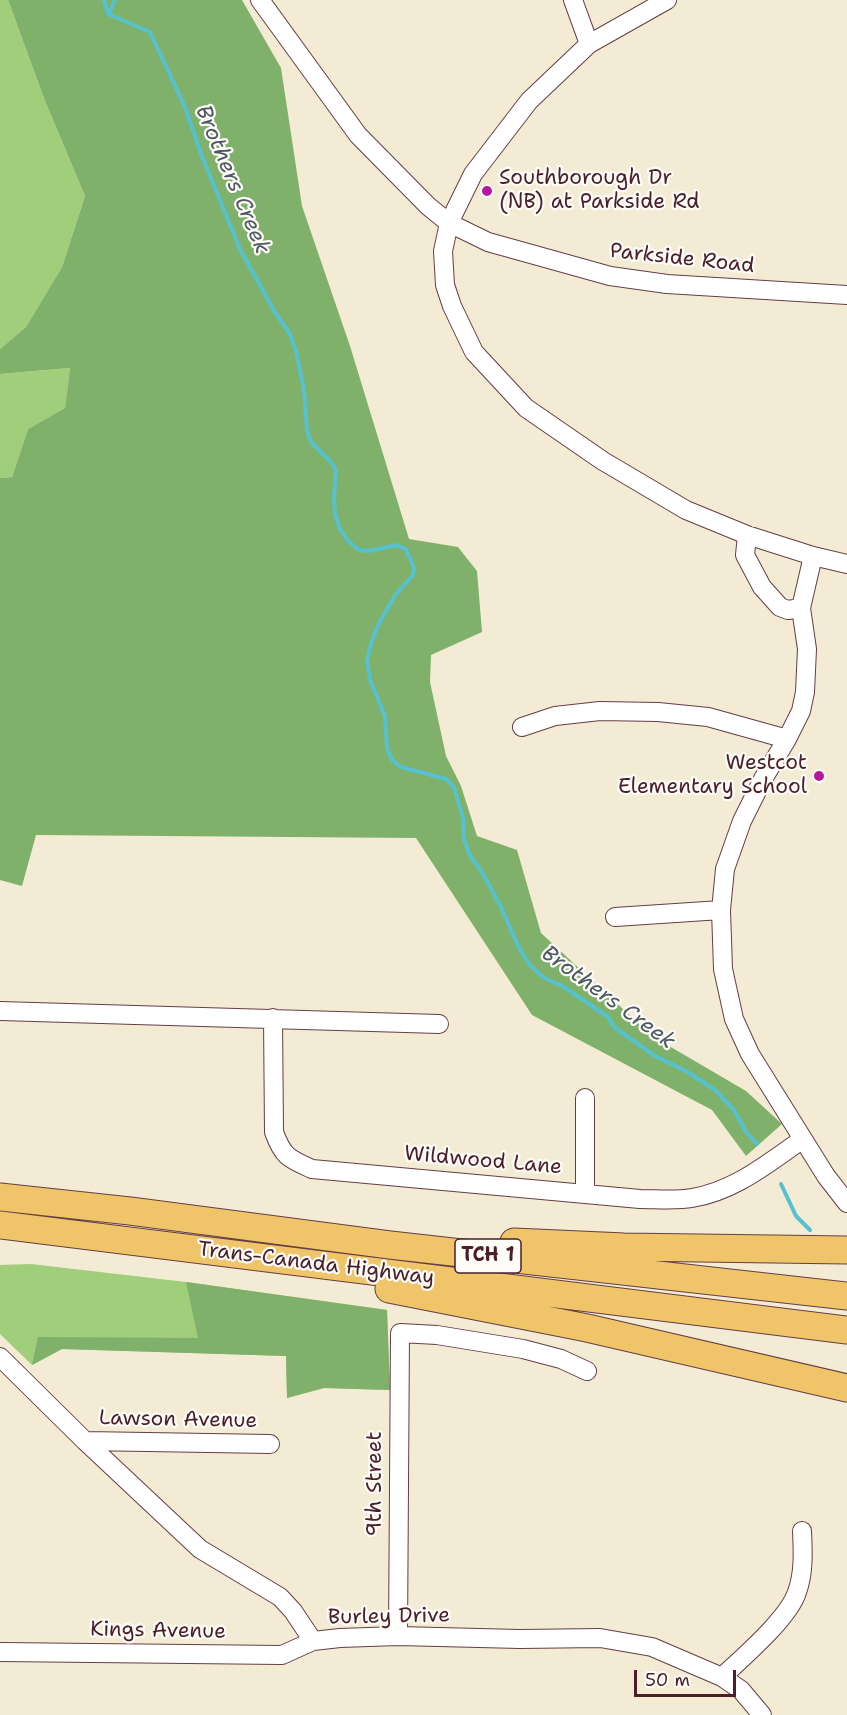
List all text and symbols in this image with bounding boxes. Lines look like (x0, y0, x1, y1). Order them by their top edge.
water label: Brothers Creek (189, 102, 275, 258)
place label: Southborough Dr (NB) at Parkside Rd (499, 166, 700, 216)
marker: Southborough Dr (NB) at Parkside Rd (480, 184, 494, 198)
street label: Parkside Road (608, 239, 756, 279)
place label: Westcot Elementary School (618, 751, 807, 801)
marker: Westcot Elementary School (812, 769, 826, 783)
water label: Brothers Creek (536, 941, 680, 1055)
street label: Wildwood Lane (403, 1142, 563, 1180)
street label: Trans-Canada Highway (196, 1237, 436, 1291)
road number: TCH 1 (455, 1239, 521, 1273)
street label: Lawson Avenue (99, 1406, 257, 1434)
street label: 9th Street (363, 1431, 389, 1537)
street label: Burley Drive (328, 1603, 450, 1631)
street label: Kings Avenue (90, 1617, 226, 1645)
scale bar (637, 1658, 739, 1696)
text: 50 m (645, 1668, 690, 1692)

